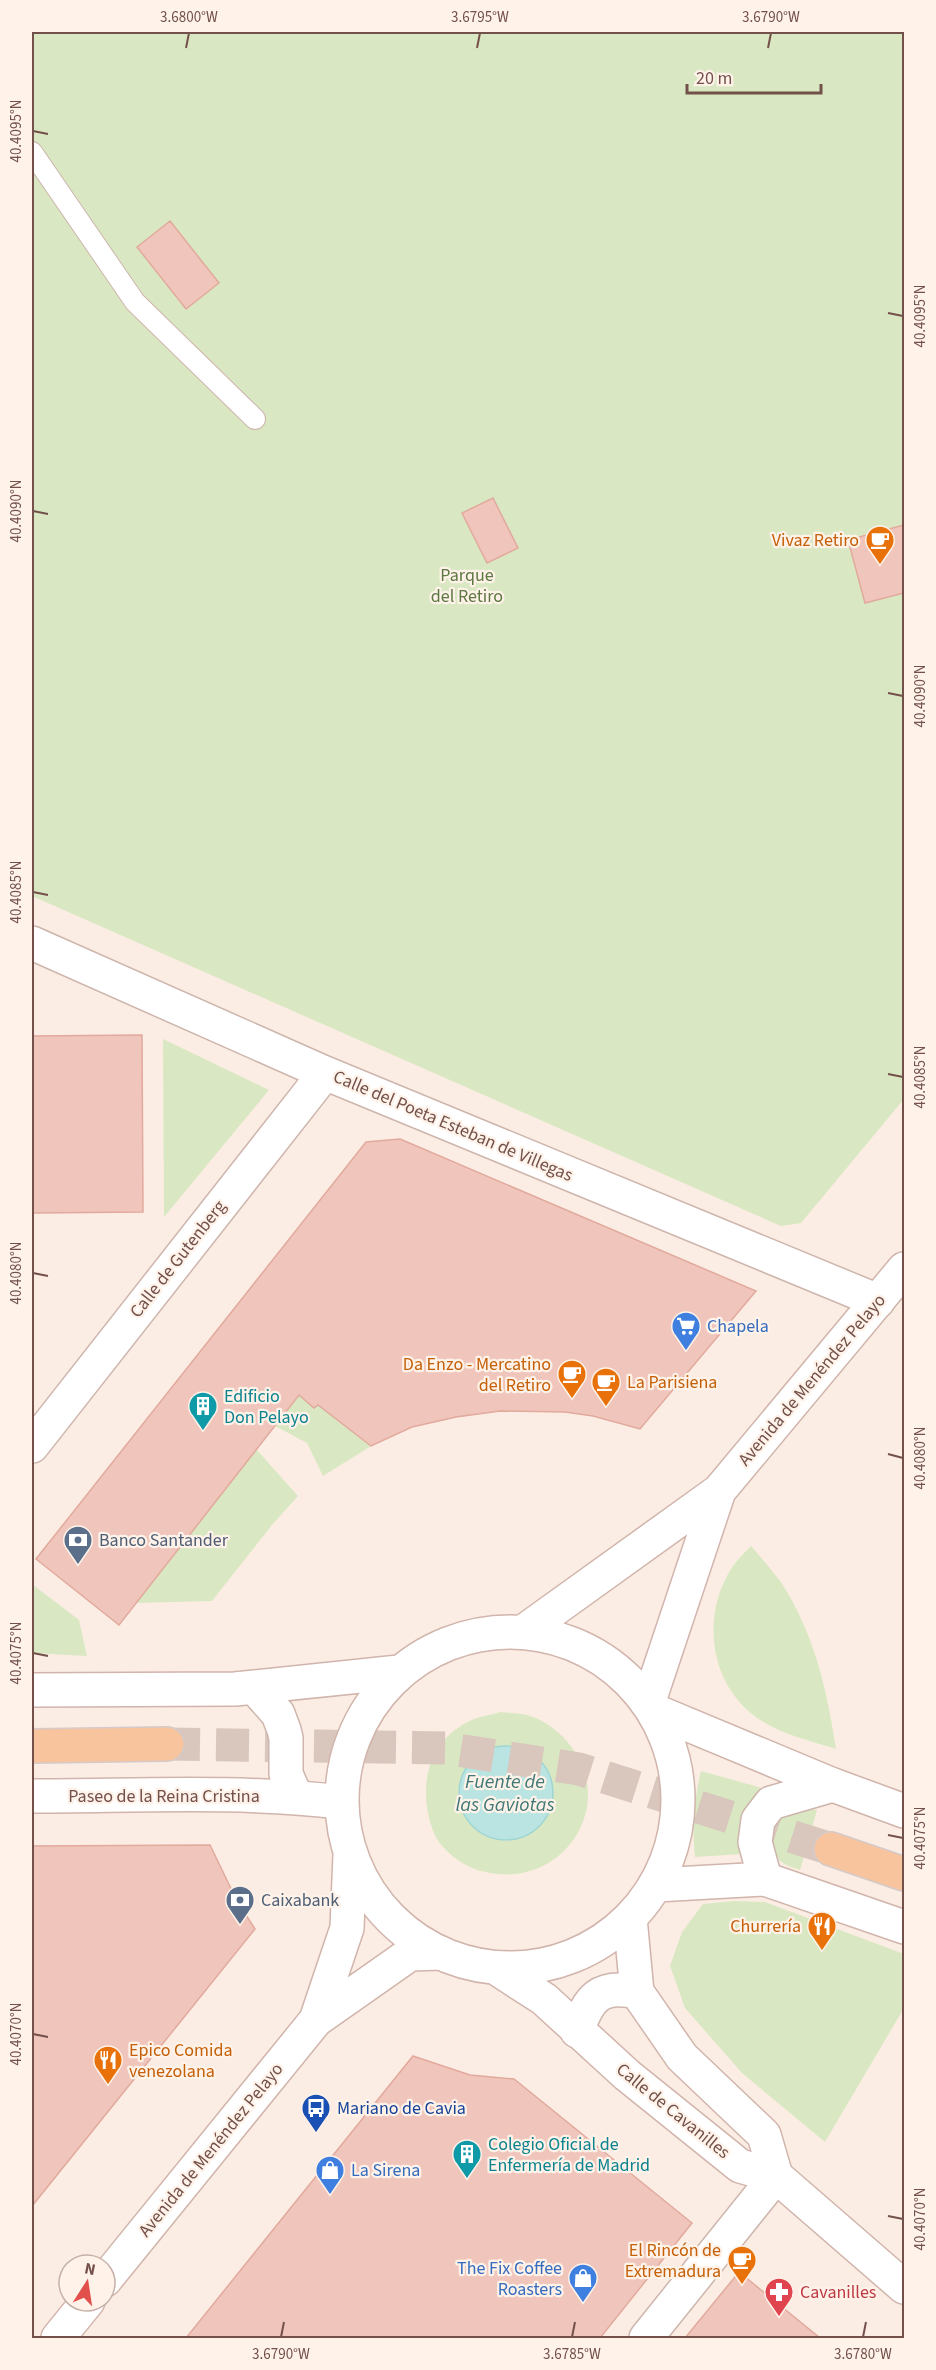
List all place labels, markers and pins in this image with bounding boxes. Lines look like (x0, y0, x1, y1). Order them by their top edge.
cafe icon: Vivaz Retiro (864, 524, 896, 566)
place label: Vivaz Retiro (772, 528, 859, 553)
supermarket icon: Chapela (670, 1310, 702, 1352)
place label: Chapela (707, 1314, 769, 1339)
place label: Da Enzo - Mercatino del Retiro (403, 1352, 551, 1398)
cafe icon: Da Enzo - Mercatino del Retiro (556, 1358, 588, 1400)
cafe icon: La Parisiena (590, 1366, 622, 1408)
place label: La Parisiena (627, 1370, 717, 1395)
place label: Edificio Don Pelayo (224, 1384, 309, 1430)
building icon: Edificio Don Pelayo (187, 1390, 219, 1432)
bank icon: Banco Santander (62, 1524, 94, 1566)
place label: Banco Santander (99, 1528, 229, 1553)
bank icon: Caixabank (224, 1884, 256, 1926)
place label: Caixabank (261, 1888, 339, 1913)
restaurant icon: Churrería (806, 1910, 838, 1952)
place label: Churrería (730, 1914, 801, 1939)
place label: Epico Comida venezolana (129, 2038, 233, 2084)
restaurant icon: Epico Comida venezolana (92, 2044, 124, 2086)
bus stop icon: Mariano de Cavia (300, 2092, 332, 2134)
place label: Mariano de Cavia (337, 2096, 466, 2121)
place label: Colegio Oficial de Enfermería de Madrid (488, 2132, 650, 2178)
building icon: Colegio Oficial de Enfermería de Madrid (451, 2138, 483, 2180)
shop icon: La Sirena (314, 2154, 346, 2196)
place label: La Sirena (351, 2158, 420, 2183)
place label: El Rincón de Extremadura (625, 2238, 721, 2284)
cafe icon: El Rincón de Extremadura (726, 2244, 758, 2286)
place label: The Fix Coffee Roasters (457, 2256, 562, 2302)
shop icon: The Fix Coffee Roasters (567, 2262, 599, 2304)
pharmacy icon: Cavanilles (763, 2276, 795, 2318)
place label: Cavanilles (800, 2280, 876, 2305)

